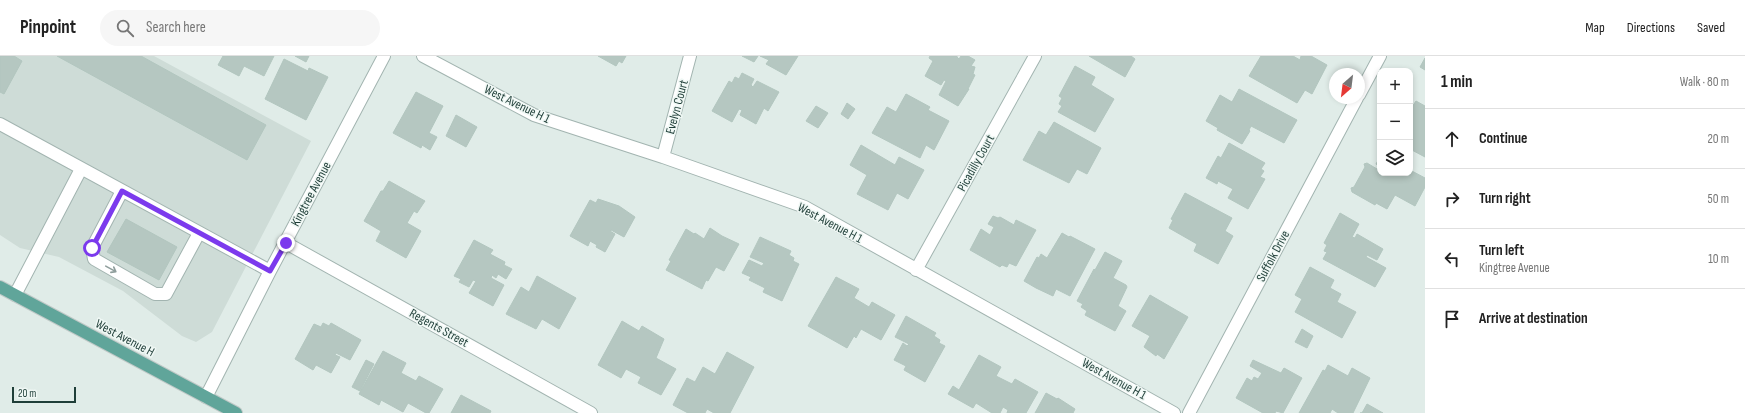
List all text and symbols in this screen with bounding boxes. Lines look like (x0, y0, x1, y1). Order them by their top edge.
search box (100, 10, 380, 46)
text: Pinpoint (20, 16, 76, 39)
icon: search (114, 17, 136, 39)
text: Search here (146, 18, 206, 37)
text: Map (1585, 19, 1605, 36)
text: Directions (1627, 19, 1675, 36)
text: Saved (1697, 19, 1725, 36)
north arrow (1329, 68, 1365, 104)
map controls (1377, 68, 1413, 176)
button: + (1377, 68, 1413, 104)
text: 1 min (1441, 72, 1473, 92)
text: Walk · 80 m (1680, 74, 1729, 90)
street label: Evelyn Court (662, 78, 692, 136)
street label: West Avenue H 1 (481, 81, 553, 127)
button: − (1377, 104, 1413, 140)
icon: ahead (1441, 128, 1463, 150)
text: Continue (1479, 129, 1528, 148)
text: 20 m (1707, 131, 1729, 147)
street label: Picadilly Court (954, 132, 998, 194)
button: layers (1377, 140, 1413, 176)
street label: Kingtree Avenue (287, 159, 335, 229)
icon: right (1441, 188, 1463, 210)
text: Turn right (1479, 189, 1531, 208)
text: 50 m (1708, 191, 1729, 207)
street label: West Avenue H 1 (795, 199, 866, 247)
street label: Suffolk Drive (1253, 228, 1293, 284)
route end (277, 234, 295, 252)
route start (83, 239, 101, 257)
text: Turn left (1479, 241, 1524, 260)
icon: left (1441, 248, 1463, 270)
text: 10 m (1708, 251, 1729, 267)
text: Kingtree Avenue (1479, 260, 1550, 276)
one-way arrow (104, 265, 116, 273)
street label: Regents Street (407, 305, 471, 351)
icon: arrive (1441, 308, 1463, 330)
text: Arrive at destination (1479, 309, 1588, 328)
street label: West Avenue H (93, 316, 157, 360)
street label: West Avenue H 1 (1079, 355, 1149, 403)
scale bar (12, 385, 76, 404)
text: 20 m (18, 387, 36, 400)

